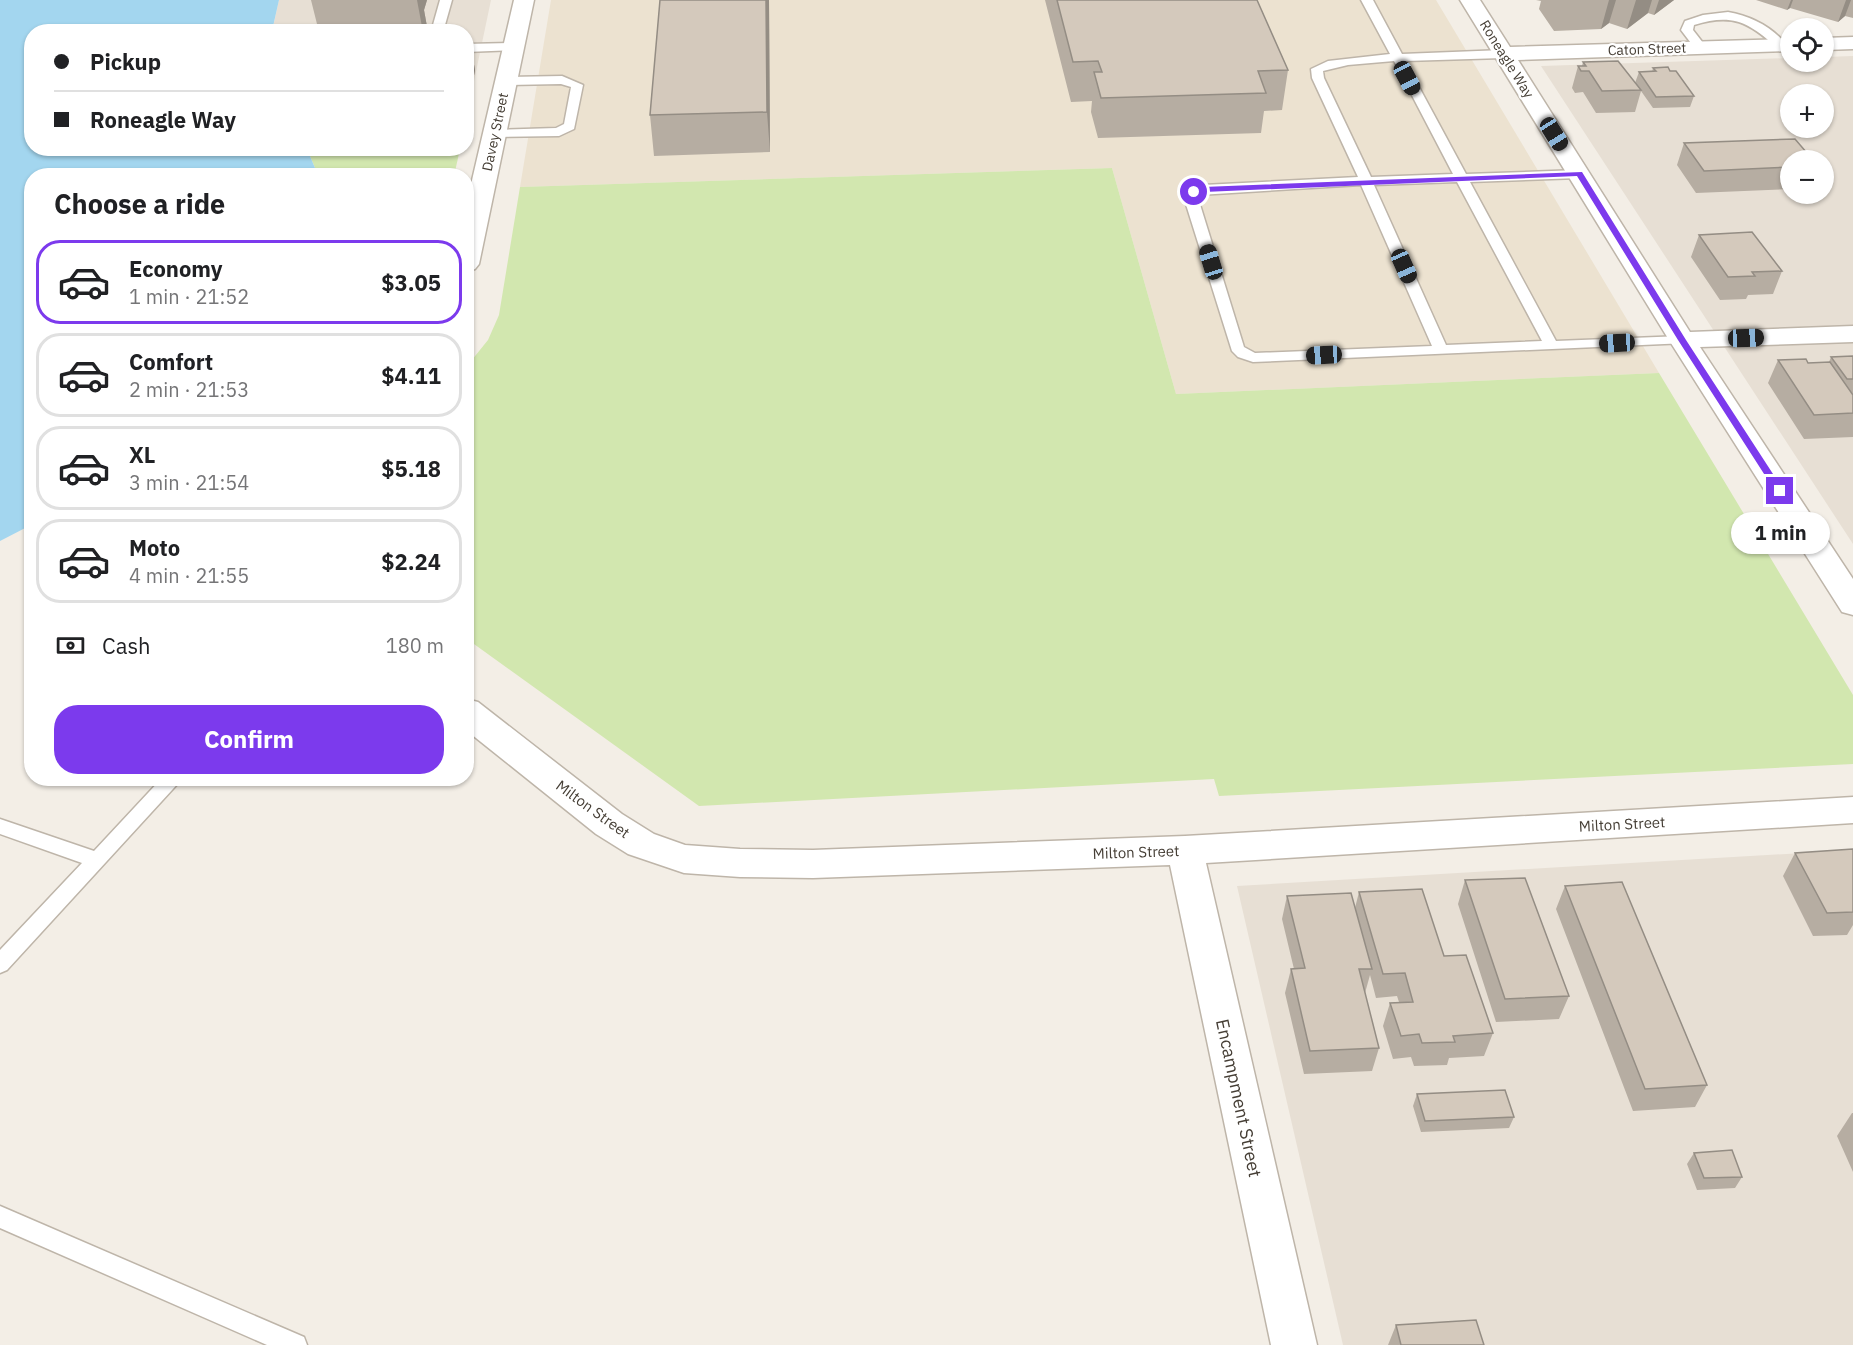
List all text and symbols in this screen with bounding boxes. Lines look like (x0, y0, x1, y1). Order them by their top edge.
street label: Roneagle Way (1476, 17, 1538, 101)
map controls (1780, 18, 1834, 204)
button: locate (1780, 18, 1834, 72)
street label: Caton Street (1607, 39, 1687, 59)
text: Pickup (90, 47, 161, 76)
car (1391, 58, 1423, 98)
button: + (1780, 84, 1834, 138)
street label: Davey Street (478, 91, 512, 173)
text: Roneagle Way (90, 105, 236, 134)
car (1537, 114, 1571, 154)
button: − (1780, 150, 1834, 204)
route start (1180, 178, 1207, 205)
text: Choose a ride (54, 186, 225, 221)
car (1197, 242, 1225, 282)
car (1388, 246, 1420, 286)
text: Economy (129, 254, 223, 283)
icon: car (57, 255, 111, 309)
text: $3.05 (381, 268, 441, 297)
text: 1 min · 21:52 (129, 283, 249, 310)
car (1728, 328, 1764, 348)
car (1599, 333, 1635, 353)
car (1306, 345, 1342, 365)
text: Comfort (129, 347, 213, 376)
icon: car (57, 348, 111, 402)
text: $4.11 (381, 361, 441, 390)
text: 2 min · 21:53 (129, 376, 249, 403)
text: XL (129, 440, 155, 469)
icon: car (57, 441, 111, 495)
text: $5.18 (381, 454, 441, 483)
text: 3 min · 21:54 (129, 469, 249, 496)
route end (1766, 477, 1793, 504)
callout: 1 min (1730, 512, 1830, 554)
text: 1 min (1754, 519, 1807, 546)
text: Moto (129, 533, 180, 562)
icon: car (57, 534, 111, 588)
text: $2.24 (381, 547, 441, 576)
text: 4 min · 21:55 (129, 562, 249, 589)
icon: cash (54, 629, 87, 662)
text: Cash (102, 631, 151, 660)
text: 180 m (386, 632, 444, 659)
button: Confirm (54, 705, 444, 774)
street label: Milton Street (552, 776, 634, 842)
street label: Milton Street (1578, 812, 1666, 836)
street label: Milton Street (1092, 841, 1180, 863)
street label: Encampment Street (1211, 1017, 1267, 1179)

